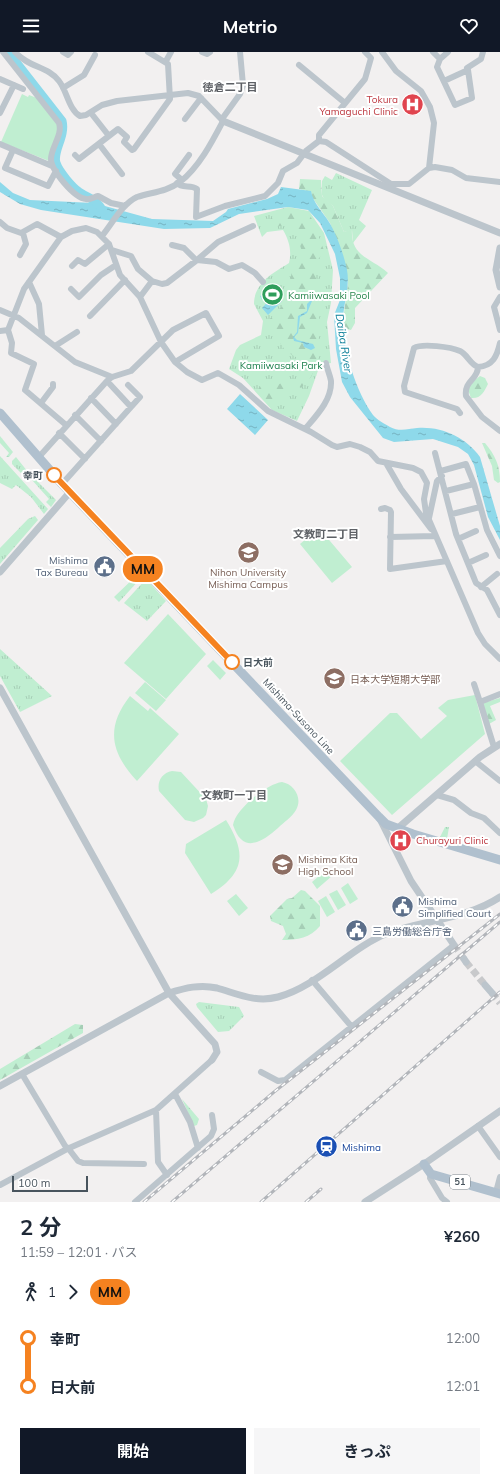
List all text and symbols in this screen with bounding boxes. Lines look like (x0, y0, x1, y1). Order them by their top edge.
icon: menu (20, 15, 42, 37)
text: Metrio (223, 15, 277, 38)
icon: heart (458, 15, 480, 37)
district label: 徳倉二丁目 (203, 80, 258, 94)
hospital icon: Tokura Yamaguchi Clinic (400, 92, 426, 118)
place label: Tokura Yamaguchi Clinic (319, 93, 398, 118)
sports icon: Kamiiwasaki Pool (259, 282, 285, 308)
place label: Kamiiwasaki Pool (288, 289, 370, 302)
water label: Daiba River (332, 313, 356, 374)
park label: Kamiiwasaki Park (240, 359, 323, 372)
marker: 幸町 (46, 467, 62, 483)
place label: 幸町 (23, 469, 43, 482)
district label: 文教町二丁目 (293, 527, 359, 541)
school or university icon: Nihon University Mishima Campus (235, 539, 261, 565)
public building icon: Mishima Tax Bureau (91, 553, 117, 579)
place label: Mishima Tax Bureau (35, 554, 88, 579)
line badge: MM (125, 556, 161, 582)
text: MM (131, 560, 155, 578)
place label: Nihon University Mishima Campus (208, 566, 288, 591)
marker: 日大前 (224, 654, 240, 670)
place label: 日大前 (243, 656, 273, 669)
school or university icon: 日本大学短期大学部 (321, 666, 347, 692)
place label: 日本大学短期大学部 (350, 673, 440, 686)
street label: Mishima-Susono Line (260, 676, 337, 757)
district label: 文教町一丁目 (201, 788, 267, 802)
hospital icon: Churayuri Clinic (388, 827, 414, 853)
place label: Churayuri Clinic (416, 834, 489, 847)
school or university icon: Mishima Kita High School (270, 852, 296, 878)
place label: Mishima Kita High School (298, 853, 358, 878)
public building icon: Mishima Simplified Court (390, 894, 416, 920)
place label: Mishima Simplified Court (418, 895, 492, 920)
public building icon: 三島労働総合庁舎 (343, 918, 369, 944)
place label: 三島労働総合庁舎 (372, 925, 452, 938)
station icon: Mishima (314, 1134, 340, 1160)
place label: Mishima (342, 1141, 381, 1154)
scale bar (12, 1174, 88, 1193)
road number: 51 (450, 1175, 470, 1189)
text: 100 m (18, 1176, 50, 1190)
text: 2 分 (20, 1213, 61, 1241)
text: ¥260 (444, 1227, 480, 1246)
text: 11:59 – 12:01 · バス (20, 1244, 137, 1260)
icon: walk (20, 1281, 42, 1303)
icon: forward (62, 1281, 84, 1303)
text: MM (98, 1283, 122, 1301)
text: 1 (48, 1284, 56, 1300)
text: 幸町 (50, 1330, 80, 1349)
text: 12:00 (446, 1330, 480, 1346)
text: 日大前 (50, 1378, 95, 1397)
text: 12:01 (446, 1378, 480, 1394)
button: 開始 (20, 1428, 246, 1474)
button: きっぷ (254, 1428, 480, 1474)

